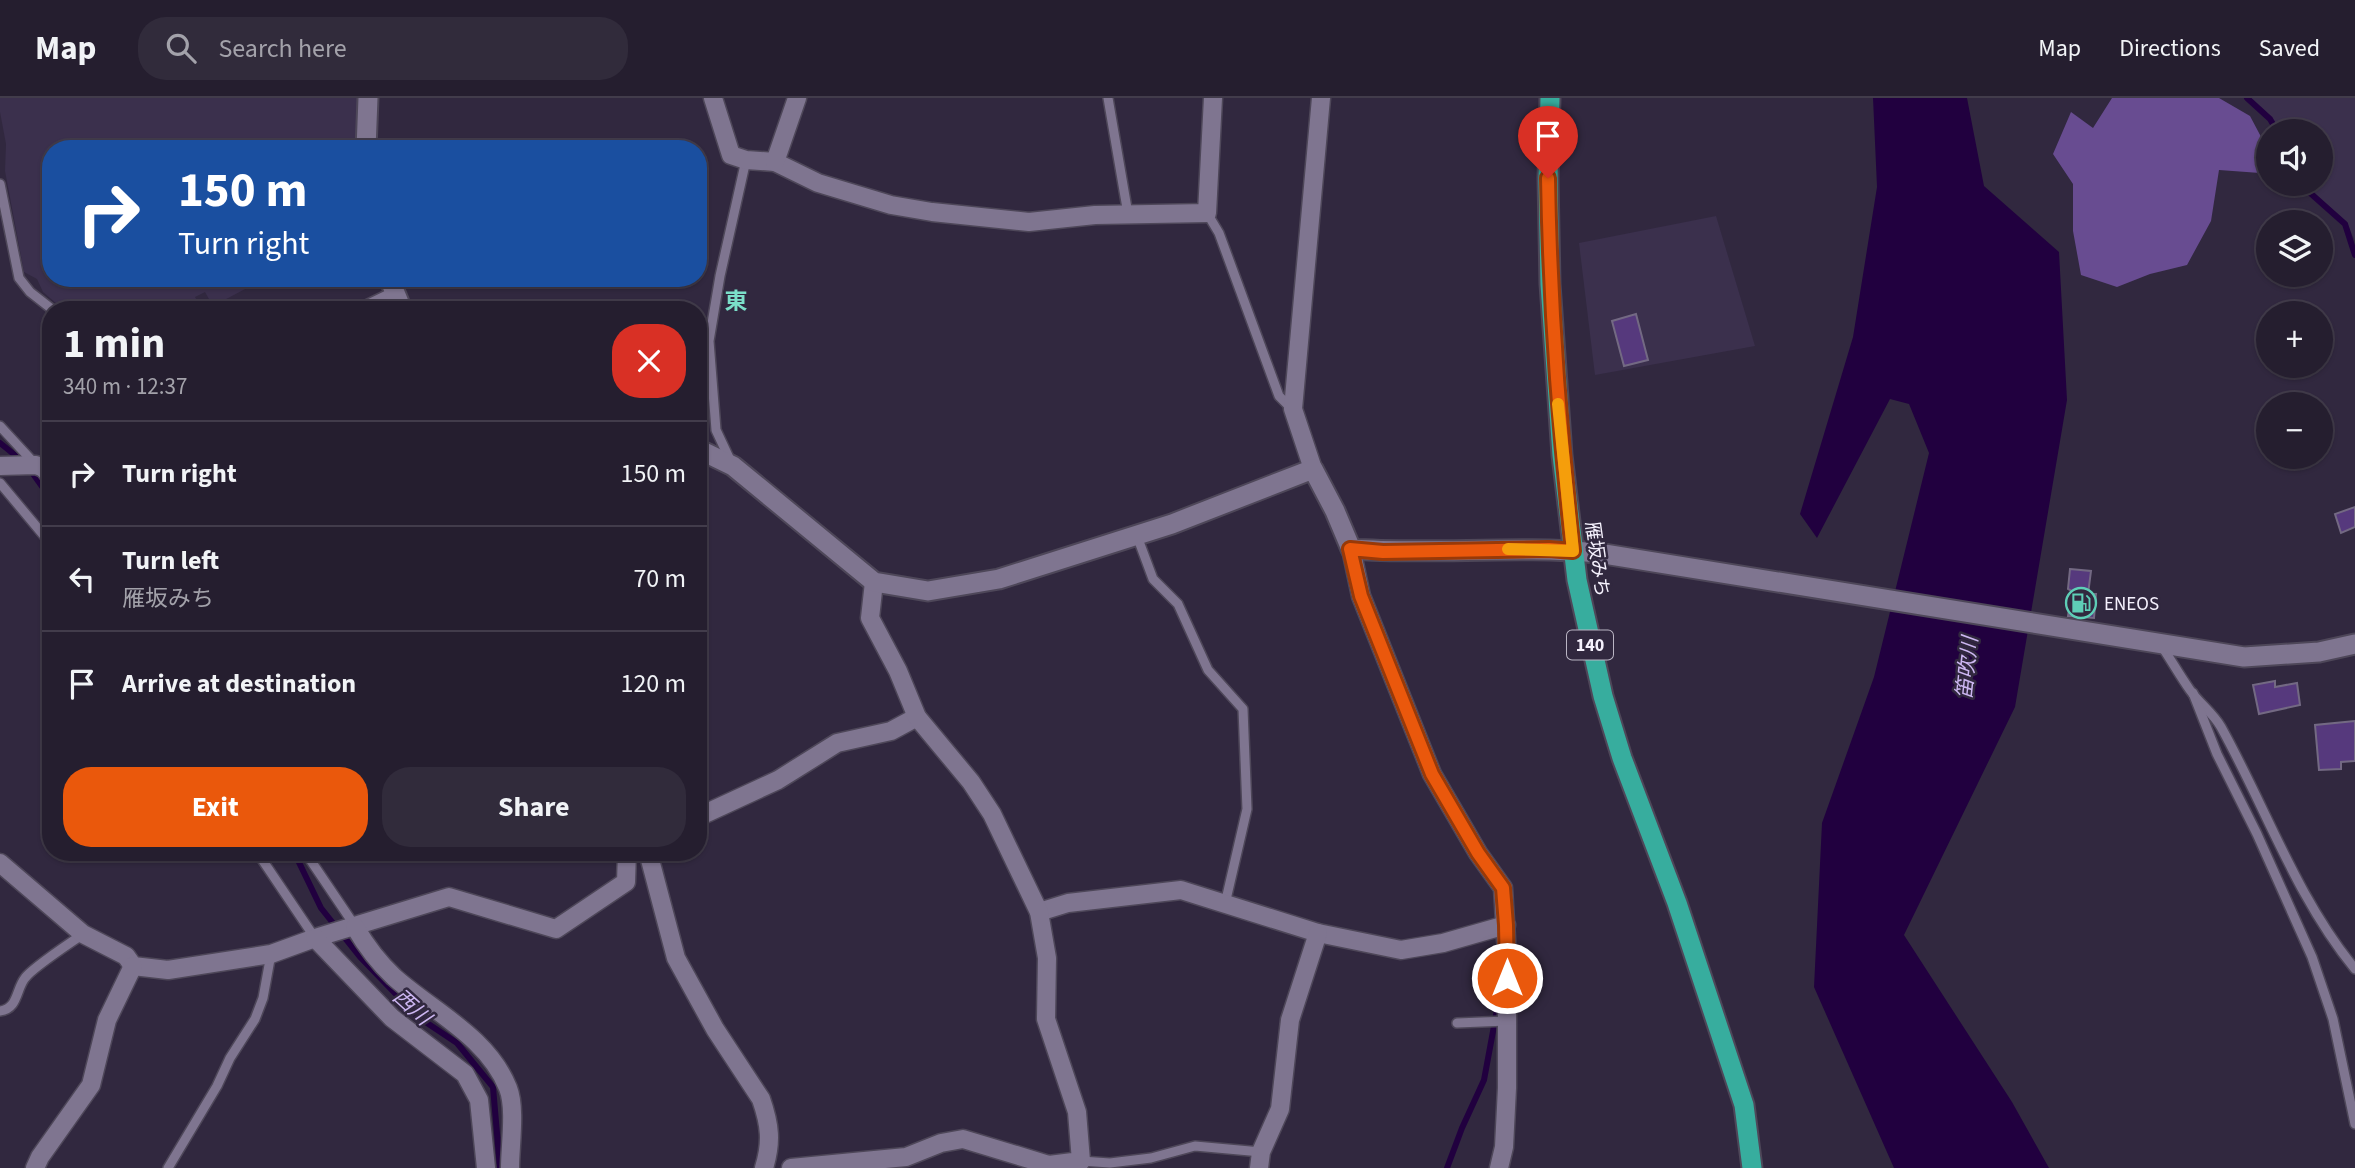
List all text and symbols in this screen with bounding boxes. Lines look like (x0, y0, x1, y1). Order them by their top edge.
search box (138, 17, 628, 80)
text: Map (35, 25, 96, 72)
icon: search (162, 29, 200, 67)
text: Search here (218, 30, 347, 67)
text: Map (2038, 31, 2081, 66)
text: Directions (2119, 31, 2221, 66)
text: Saved (2259, 31, 2320, 66)
pin (1518, 106, 1578, 178)
icon: arrive (1529, 117, 1567, 155)
map controls (2256, 119, 2333, 469)
button: sound (2256, 119, 2333, 196)
text: 150 m (178, 156, 307, 226)
icon: right (63, 168, 154, 259)
button: layers (2256, 210, 2333, 287)
text: Turn right (178, 221, 309, 267)
district label: 東 (725, 285, 748, 318)
button: + (2256, 301, 2333, 378)
text: 1 min (63, 314, 165, 374)
button: close (612, 324, 686, 398)
text: 340 m · 12:37 (63, 370, 187, 403)
button: − (2256, 392, 2333, 469)
icon: right (63, 455, 101, 493)
text: Turn right (122, 455, 237, 492)
text: 150 m (620, 455, 686, 492)
street label: 雁坂みち (1578, 520, 1615, 599)
text: Turn left (122, 542, 219, 579)
icon: left (63, 560, 101, 598)
text: 70 m (633, 560, 686, 597)
text: 雁坂みち (122, 582, 214, 615)
fuel station icon: ENEOS (2064, 586, 2098, 620)
place label: ENEOS (2104, 591, 2159, 618)
road number: 140 (1567, 630, 1613, 660)
water label: 笛吹川 (1949, 633, 1985, 701)
icon: arrive (63, 665, 101, 703)
text: Arrive at destination (122, 665, 356, 702)
text: 120 m (620, 665, 686, 702)
button: Exit (63, 767, 368, 847)
button: Share (382, 767, 686, 847)
position arrow (1470, 941, 1544, 1015)
water label: 西川 (386, 982, 439, 1034)

